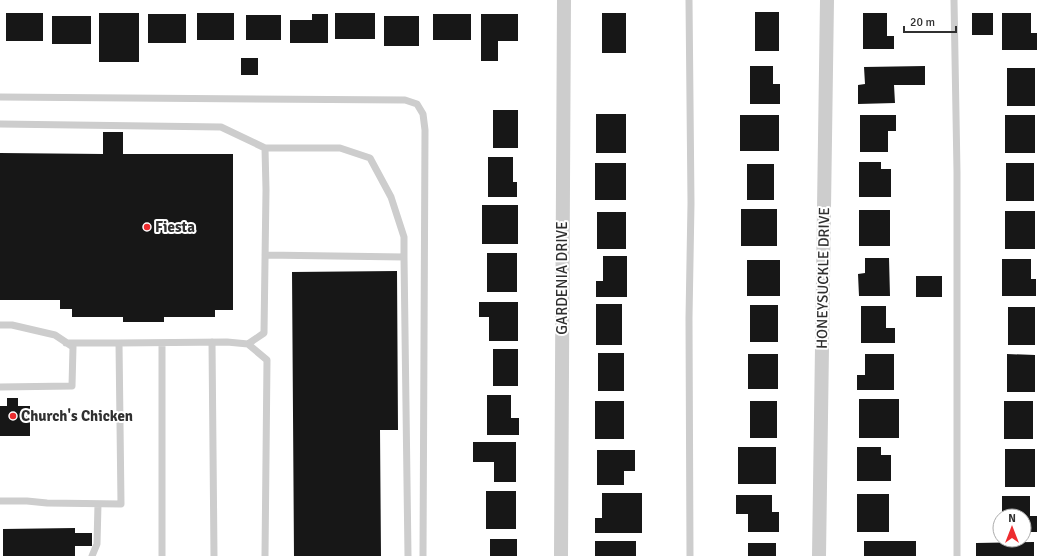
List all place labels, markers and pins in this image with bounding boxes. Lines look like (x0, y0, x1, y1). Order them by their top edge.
place label: Fiesta (155, 218, 195, 236)
marker: Fiesta (142, 222, 152, 232)
place label: Church's Chicken (21, 407, 133, 425)
marker: Church's Chicken (8, 411, 18, 421)

